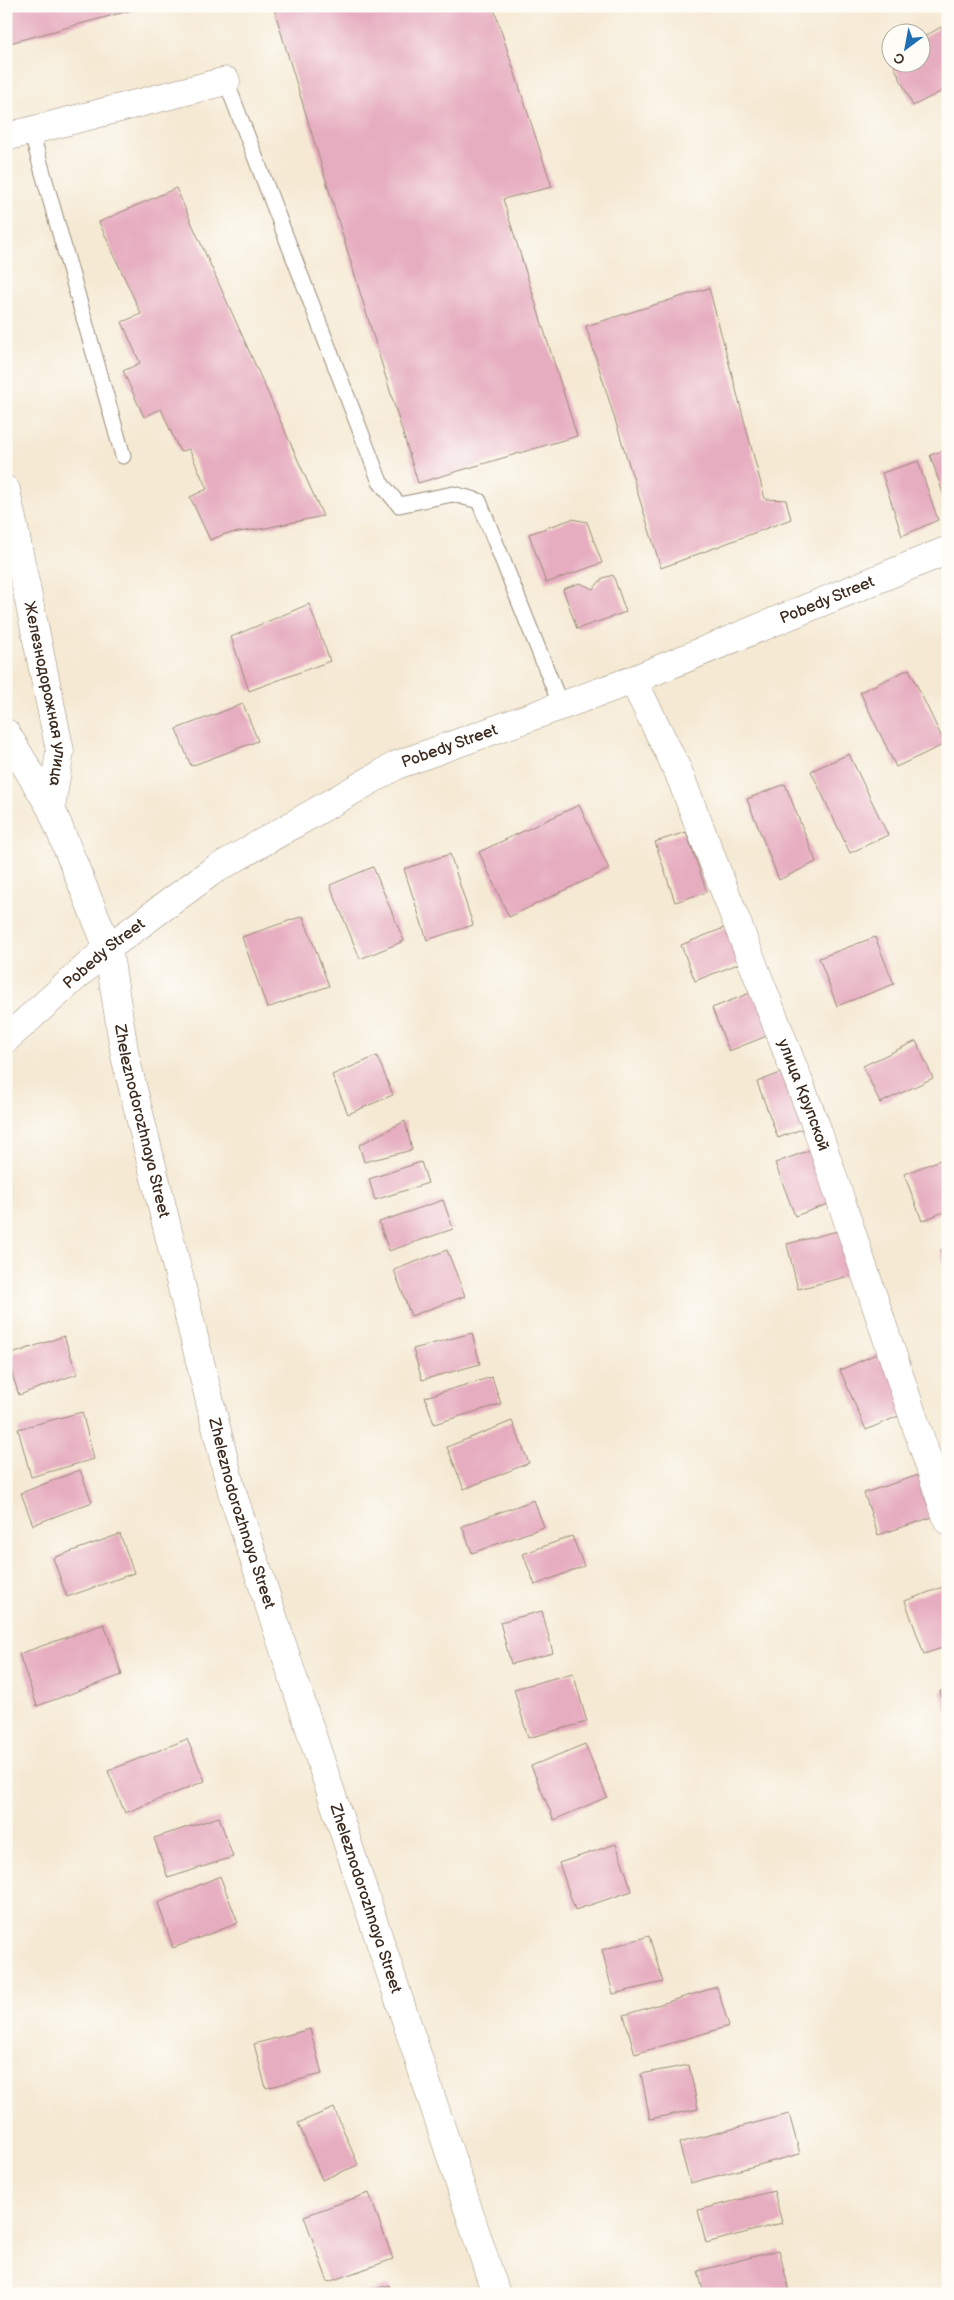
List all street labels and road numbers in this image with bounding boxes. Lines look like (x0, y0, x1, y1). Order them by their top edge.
street label: Pobedy Street (777, 572, 877, 628)
street label: Железнодорожная улица (20, 600, 70, 788)
street label: Pobedy Street (399, 720, 500, 772)
street label: Pobedy Street (59, 914, 149, 993)
street label: Zheleznodorozhnaya Street (110, 1022, 174, 1220)
street label: улица Крупской (774, 1036, 833, 1153)
street label: Zheleznodorozhnaya Street (204, 1415, 279, 1611)
street label: Zheleznodorozhnaya Street (326, 1801, 406, 1996)

